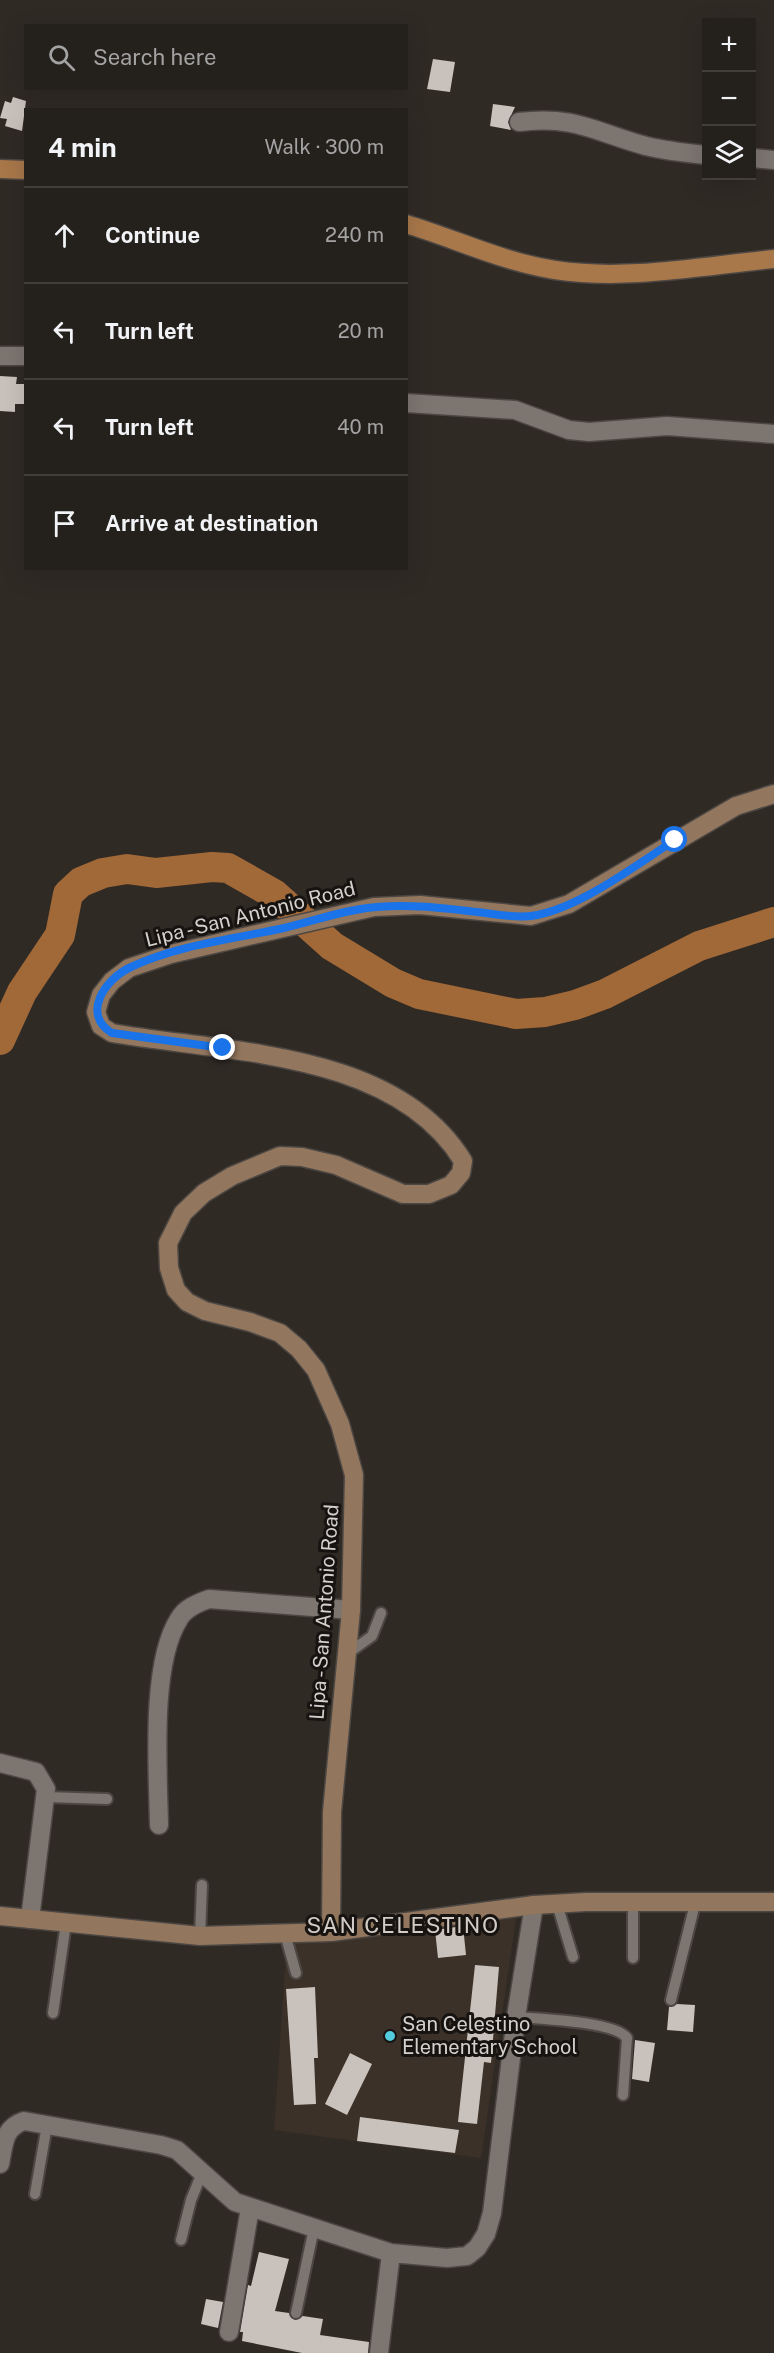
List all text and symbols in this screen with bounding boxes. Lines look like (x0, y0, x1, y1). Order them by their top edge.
map controls (702, 18, 756, 180)
button: + (702, 18, 756, 72)
search box (24, 24, 408, 90)
icon: search (45, 41, 78, 74)
text: Search here (93, 44, 217, 70)
button: − (702, 72, 756, 126)
button: layers (702, 126, 756, 180)
text: 4 min (48, 132, 117, 163)
text: Walk · 300 m (264, 135, 384, 159)
icon: ahead (48, 219, 81, 252)
text: Continue (105, 222, 200, 248)
text: 240 m (325, 223, 384, 247)
icon: left (48, 315, 81, 348)
text: Turn left (105, 318, 194, 344)
text: 20 m (338, 319, 384, 343)
icon: left (48, 411, 81, 444)
text: Turn left (105, 414, 194, 440)
text: 40 m (337, 415, 384, 439)
icon: arrive (48, 507, 81, 540)
text: Arrive at destination (105, 510, 318, 536)
route start (661, 826, 687, 852)
street label: Lipa - San Antonio Road (142, 876, 358, 952)
route end (209, 1034, 235, 1060)
street label: Lipa - San Antonio Road (304, 1503, 344, 1721)
district label: SAN CELESTINO (306, 1912, 500, 1938)
place label: San Celestino Elementary School (402, 2012, 577, 2059)
marker: San Celestino Elementary School (383, 2029, 397, 2043)

